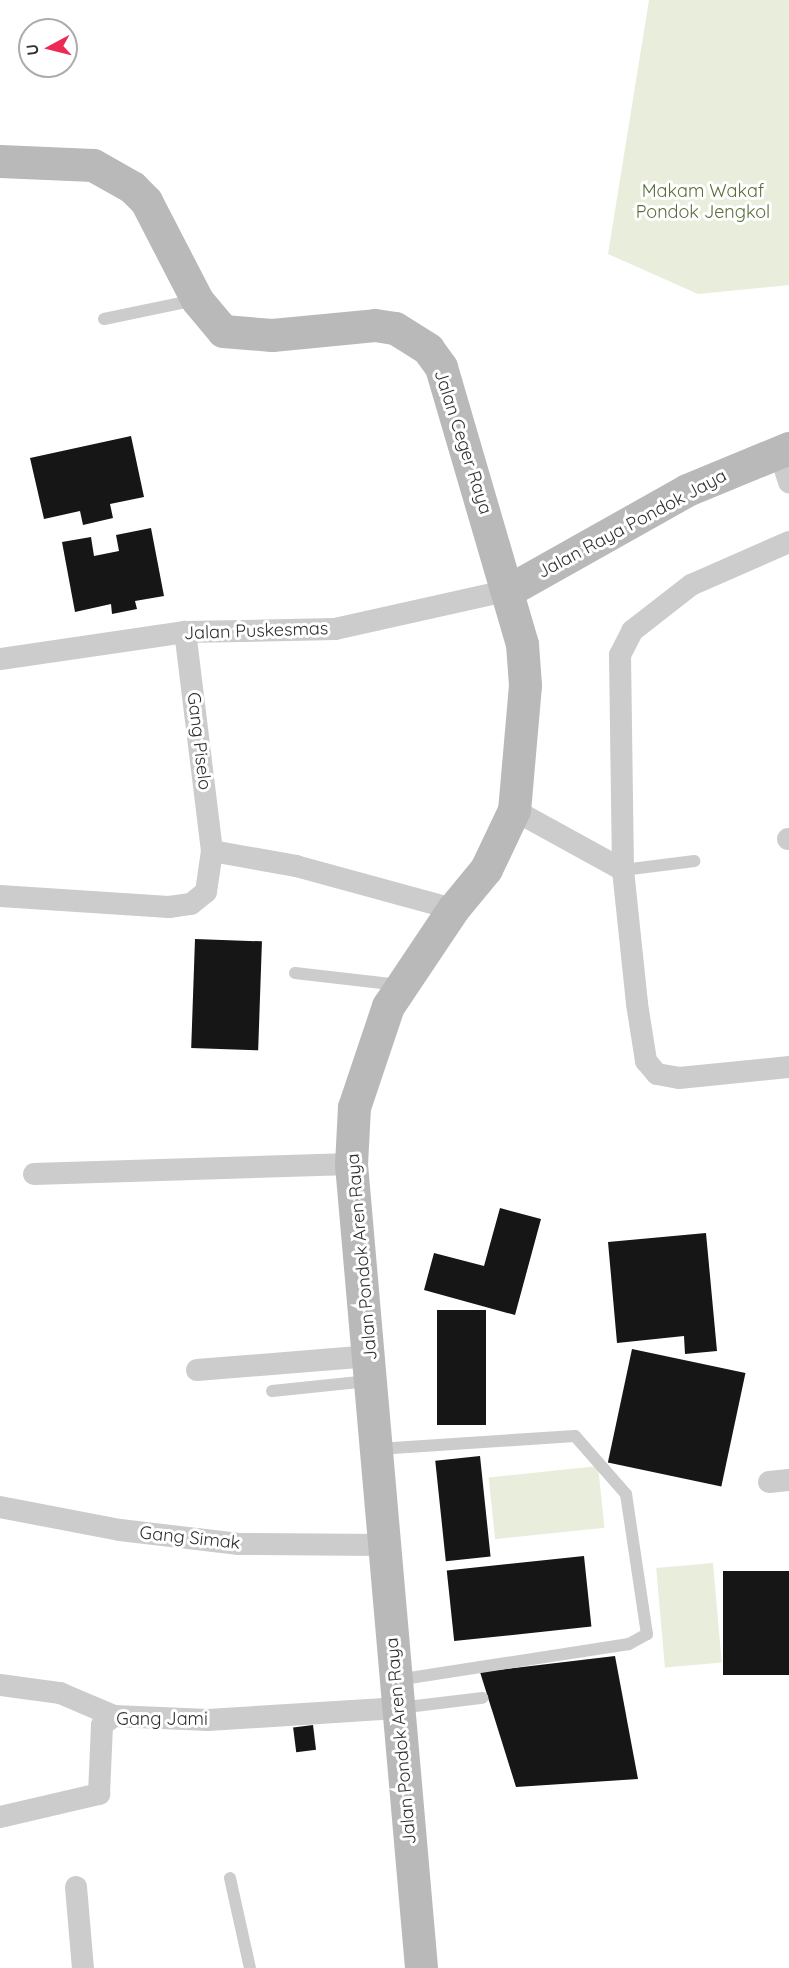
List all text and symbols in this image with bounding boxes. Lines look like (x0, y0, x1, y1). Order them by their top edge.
north arrow (18, 18, 78, 78)
text: U (22, 43, 43, 57)
park label: Makam Wakaf Pondok Jengkol (636, 181, 770, 224)
street label: Jalan Ceger Raya (429, 367, 497, 517)
street label: Jalan Raya Pondok Jaya (534, 465, 730, 583)
street label: Jalan Puskesmas (183, 618, 329, 644)
street label: Gang Piselo (182, 691, 216, 791)
street label: Jalan Pondok Aren Raya (342, 1153, 382, 1361)
street label: Gang Simak (139, 1522, 241, 1554)
street label: Jalan Pondok Aren Raya (381, 1637, 421, 1845)
street label: Gang Jami (116, 1708, 208, 1730)

